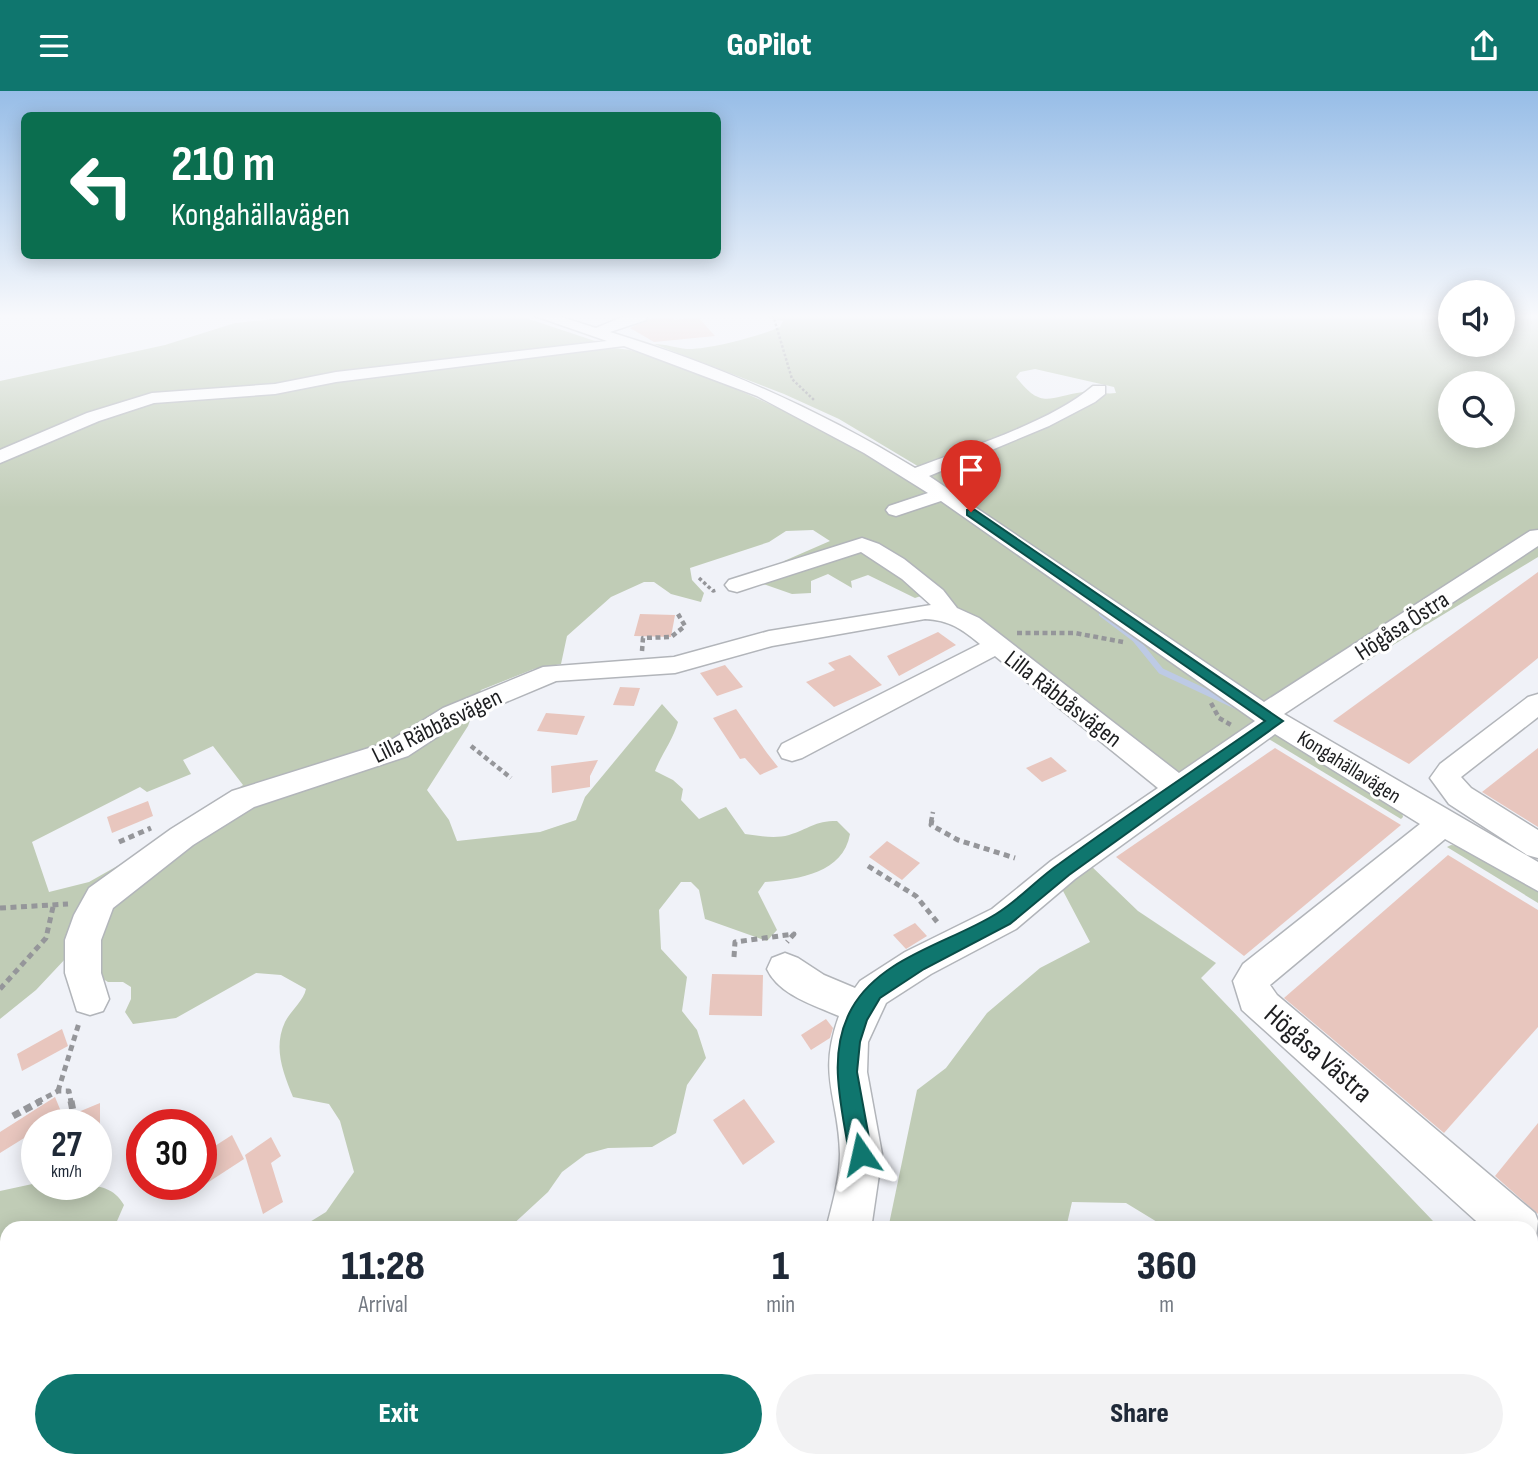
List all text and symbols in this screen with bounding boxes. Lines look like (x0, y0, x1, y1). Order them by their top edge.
text: GoPilot (727, 26, 811, 65)
icon: menu (35, 27, 73, 65)
icon: share (1465, 27, 1503, 65)
text: 210 m (171, 136, 275, 195)
icon: left (56, 140, 147, 231)
text: Kongahällavägen (171, 196, 350, 235)
map controls (1438, 280, 1515, 448)
button: sound (1438, 280, 1515, 357)
button: search (1438, 371, 1515, 448)
pin (941, 440, 1001, 512)
icon: arrive (952, 451, 990, 489)
street label: Högåsa Östra (1350, 585, 1454, 667)
street label: Lilla Räbbåsvägen (999, 644, 1127, 754)
street label: Lilla Räbbåsvägen (367, 682, 507, 770)
street label: Kongahällavägen (1293, 725, 1405, 809)
street label: Högåsa Västra (1257, 998, 1379, 1110)
speed limit sign: 30 (126, 1109, 217, 1200)
position arrow (824, 1117, 898, 1191)
text: 27 (51, 1124, 82, 1167)
text: km/h (51, 1161, 82, 1182)
text: 11:28 (341, 1241, 425, 1292)
text: 1 (772, 1241, 789, 1292)
text: 360 (1136, 1241, 1197, 1292)
text: Arrival (358, 1291, 408, 1319)
text: min (766, 1291, 795, 1319)
text: m (1159, 1291, 1174, 1319)
button: Exit (35, 1374, 762, 1454)
button: Share (776, 1374, 1503, 1454)

